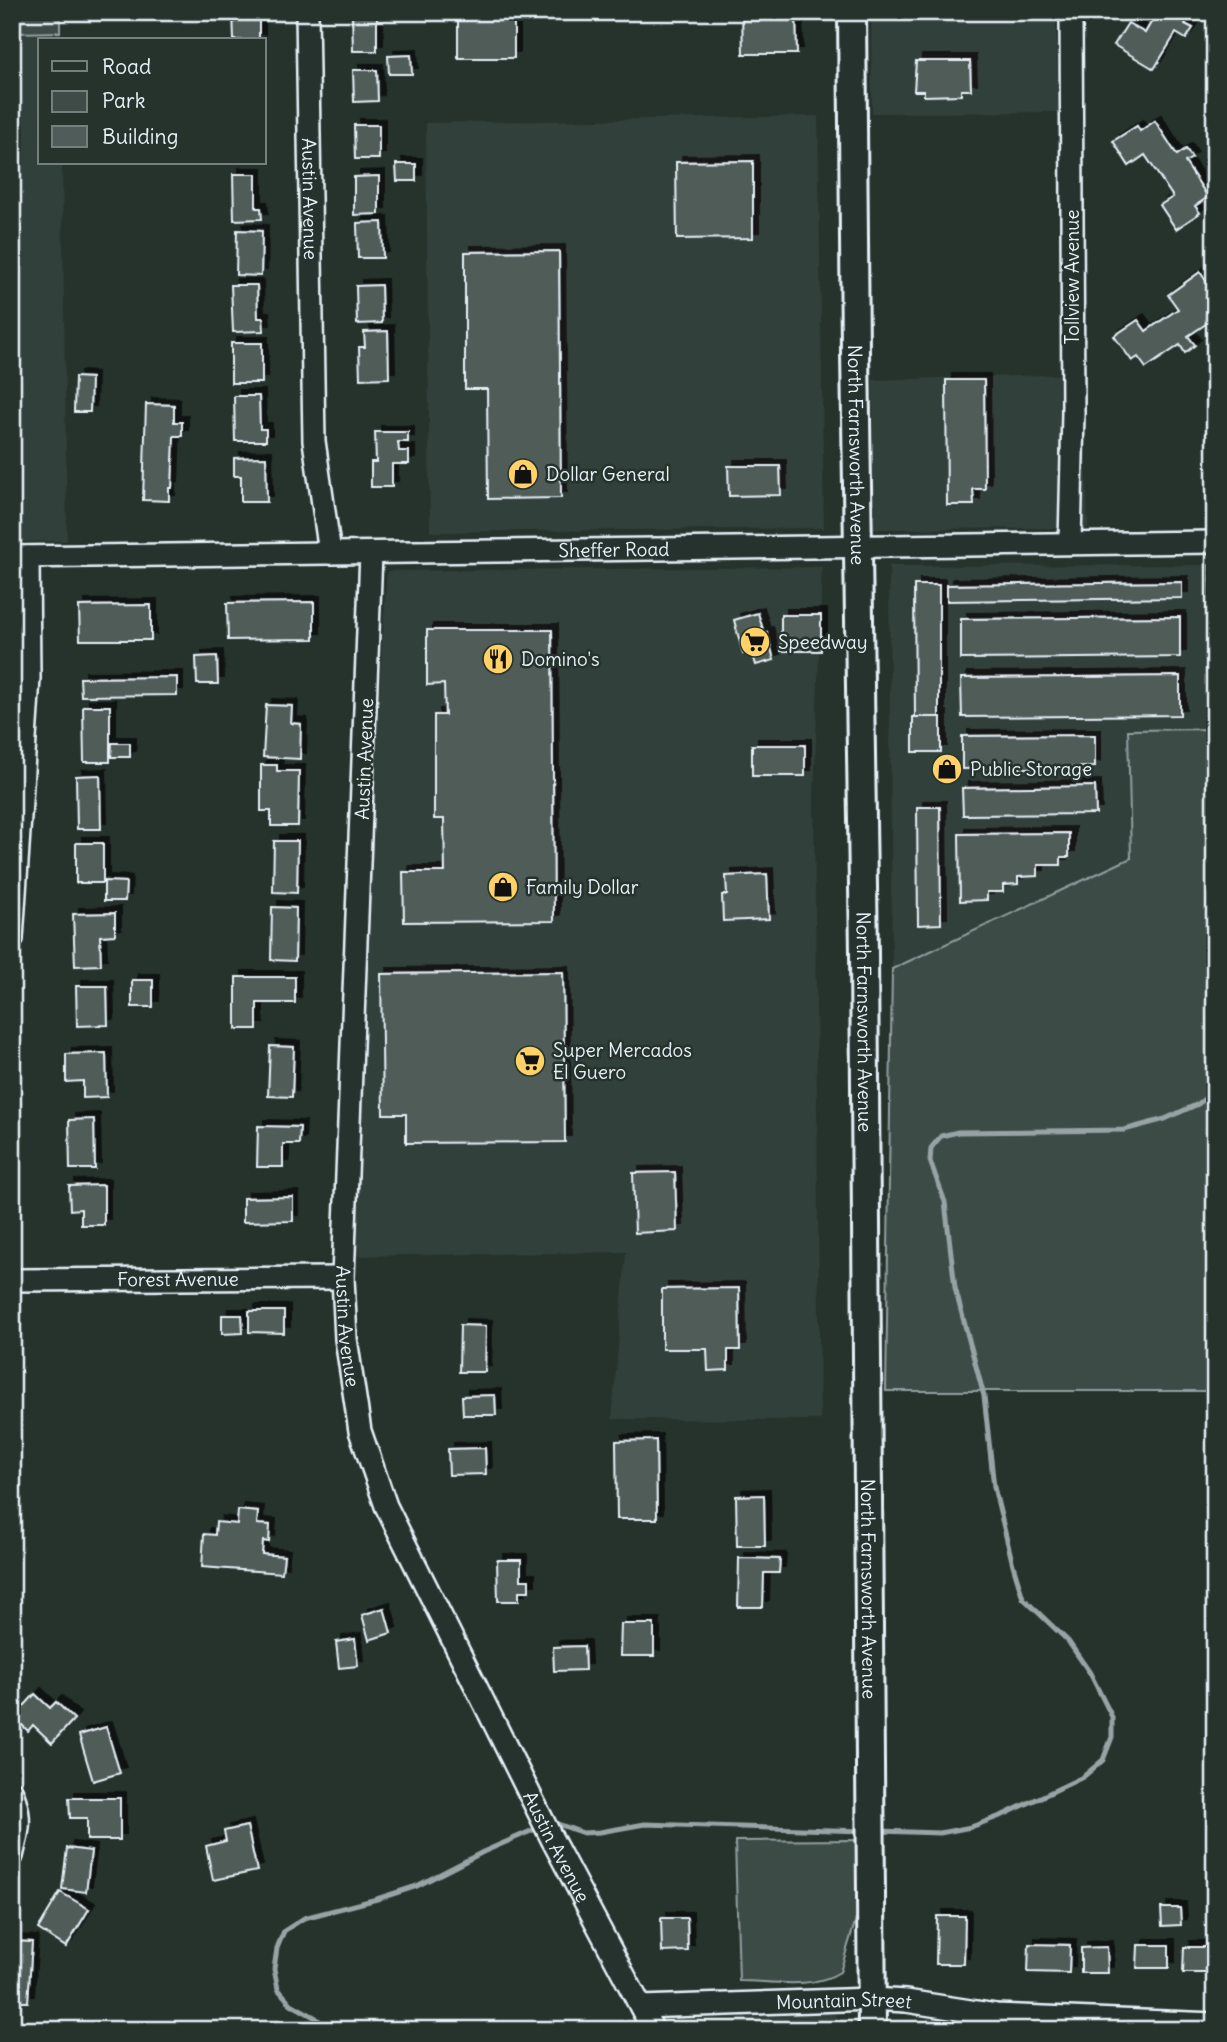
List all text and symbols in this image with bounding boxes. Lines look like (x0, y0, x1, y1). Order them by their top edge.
legend (38, 38, 266, 164)
text: Road (102, 53, 151, 80)
text: Park (102, 87, 145, 114)
text: Building (102, 123, 178, 150)
street label: Austin Avenue (297, 138, 323, 260)
street label: Tollview Avenue (1060, 210, 1084, 344)
street label: North Farnsworth Avenue (843, 345, 870, 565)
shop icon: Dollar General (506, 457, 540, 491)
place label: Dollar General (546, 462, 670, 486)
street label: Sheffer Road (558, 537, 670, 562)
supermarket icon: Speedway (738, 625, 772, 659)
place label: Speedway (778, 630, 868, 654)
restaurant icon: Domino's (481, 642, 515, 676)
place label: Domino's (521, 647, 600, 671)
street label: Austin Avenue (350, 698, 378, 820)
shop icon: Public Storage (930, 752, 964, 786)
place label: Public Storage (970, 757, 1092, 781)
shop icon: Family Dollar (486, 870, 520, 904)
place label: Family Dollar (526, 875, 639, 899)
street label: North Farnsworth Avenue (851, 911, 877, 1132)
place label: Super Mercados El Guero (553, 1038, 692, 1084)
supermarket icon: Super Mercados El Guero (513, 1044, 547, 1078)
street label: Austin Avenue (331, 1265, 365, 1389)
street label: Forest Avenue (117, 1267, 239, 1291)
street label: North Farnsworth Avenue (856, 1479, 882, 1699)
street label: Austin Avenue (518, 1787, 595, 1906)
street label: Mountain Street (776, 1987, 913, 2014)

